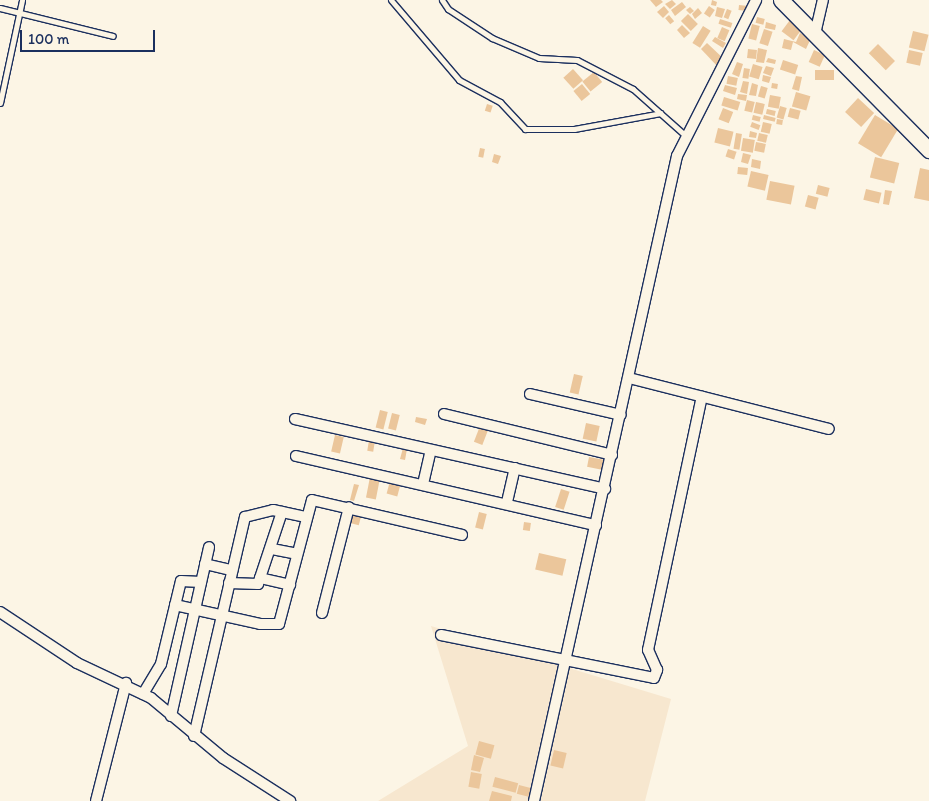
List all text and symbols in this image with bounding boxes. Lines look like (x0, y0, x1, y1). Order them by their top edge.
scale bar (22, 20, 158, 52)
text: 100 m (28, 30, 69, 48)

